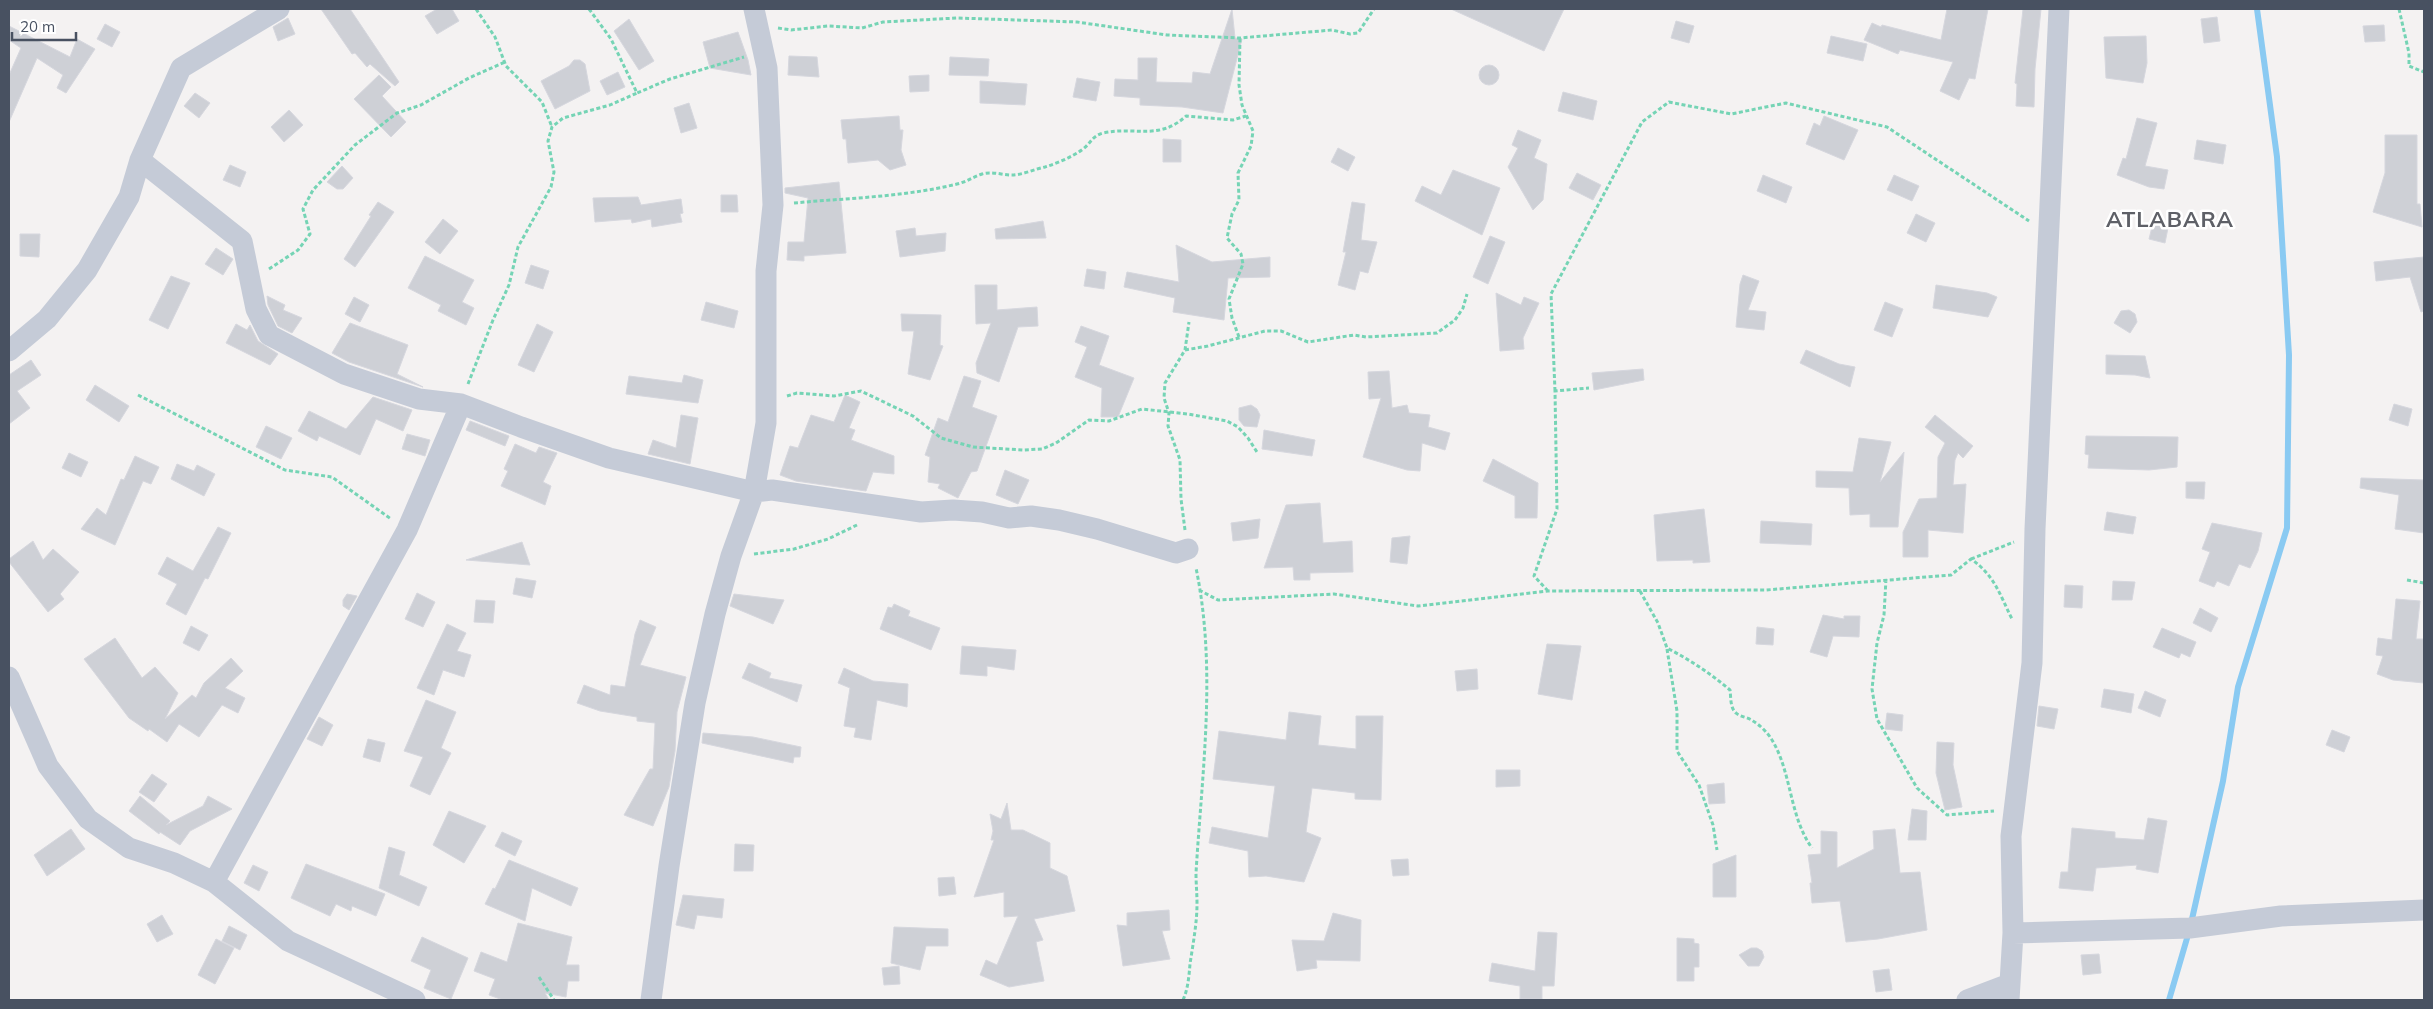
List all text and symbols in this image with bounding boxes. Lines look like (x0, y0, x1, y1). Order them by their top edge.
scale bar (12, 10, 76, 42)
text: 20 m (20, 17, 55, 36)
district label: ATLABARA (2106, 205, 2234, 233)

